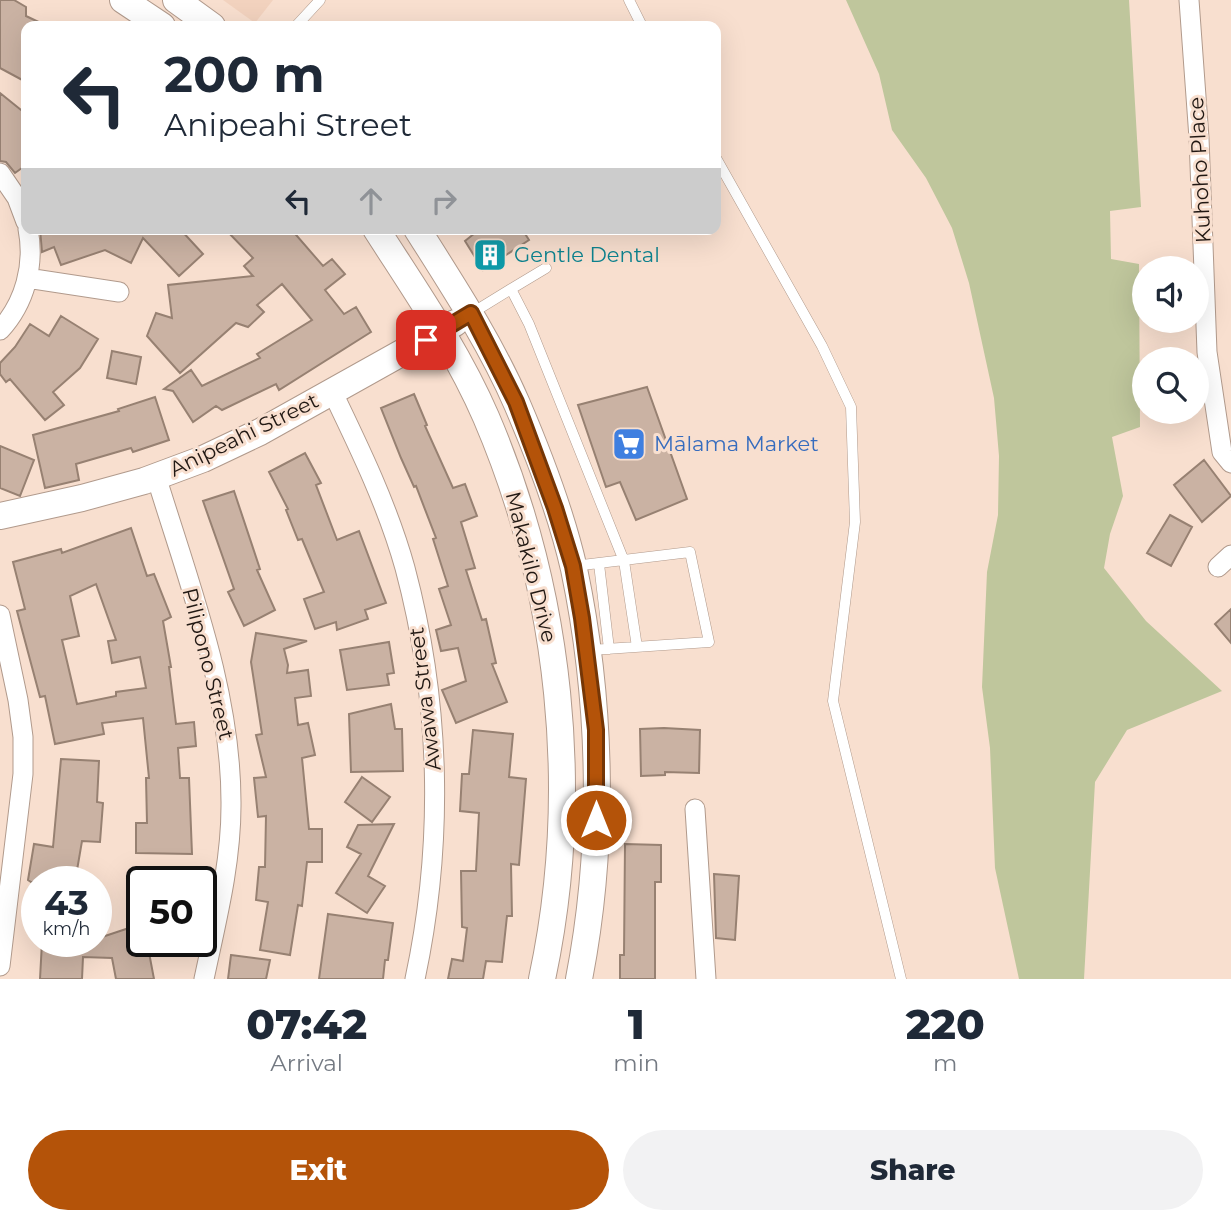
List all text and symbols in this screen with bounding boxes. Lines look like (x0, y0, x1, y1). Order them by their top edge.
text: 200 m (164, 45, 325, 104)
icon: left (49, 49, 140, 140)
street label: Kuhoho Place (1183, 96, 1216, 244)
text: Anipeahi Street (164, 105, 412, 144)
icon: left (279, 182, 317, 220)
icon: ahead (352, 182, 390, 220)
icon: right (425, 182, 463, 220)
building icon: Gentle Dental (471, 236, 509, 274)
place label: Gentle Dental (514, 242, 660, 267)
map controls (1132, 256, 1209, 424)
button: sound (1132, 256, 1209, 333)
pin (396, 310, 456, 370)
icon: arrive (407, 321, 445, 359)
button: search (1132, 347, 1209, 424)
street label: Anipeahi Street (165, 388, 322, 481)
supermarket icon: Mālama Market (610, 425, 648, 463)
place label: Mālama Market (654, 431, 819, 456)
street label: Makakilo Drive (501, 489, 562, 645)
street label: Pilipono Street (178, 585, 239, 742)
street label: Awawa Street (403, 626, 446, 772)
position arrow (559, 783, 633, 857)
speed limit sign: 50 (126, 866, 217, 957)
text: 43 (44, 881, 89, 924)
text: km/h (42, 918, 91, 940)
text: 07:42 (246, 998, 367, 1050)
text: 1 (628, 998, 645, 1050)
text: 220 (906, 998, 985, 1050)
text: Arrival (270, 1049, 343, 1077)
text: min (613, 1049, 659, 1077)
text: m (933, 1049, 957, 1077)
button: Exit (28, 1130, 609, 1210)
button: Share (623, 1130, 1203, 1210)

